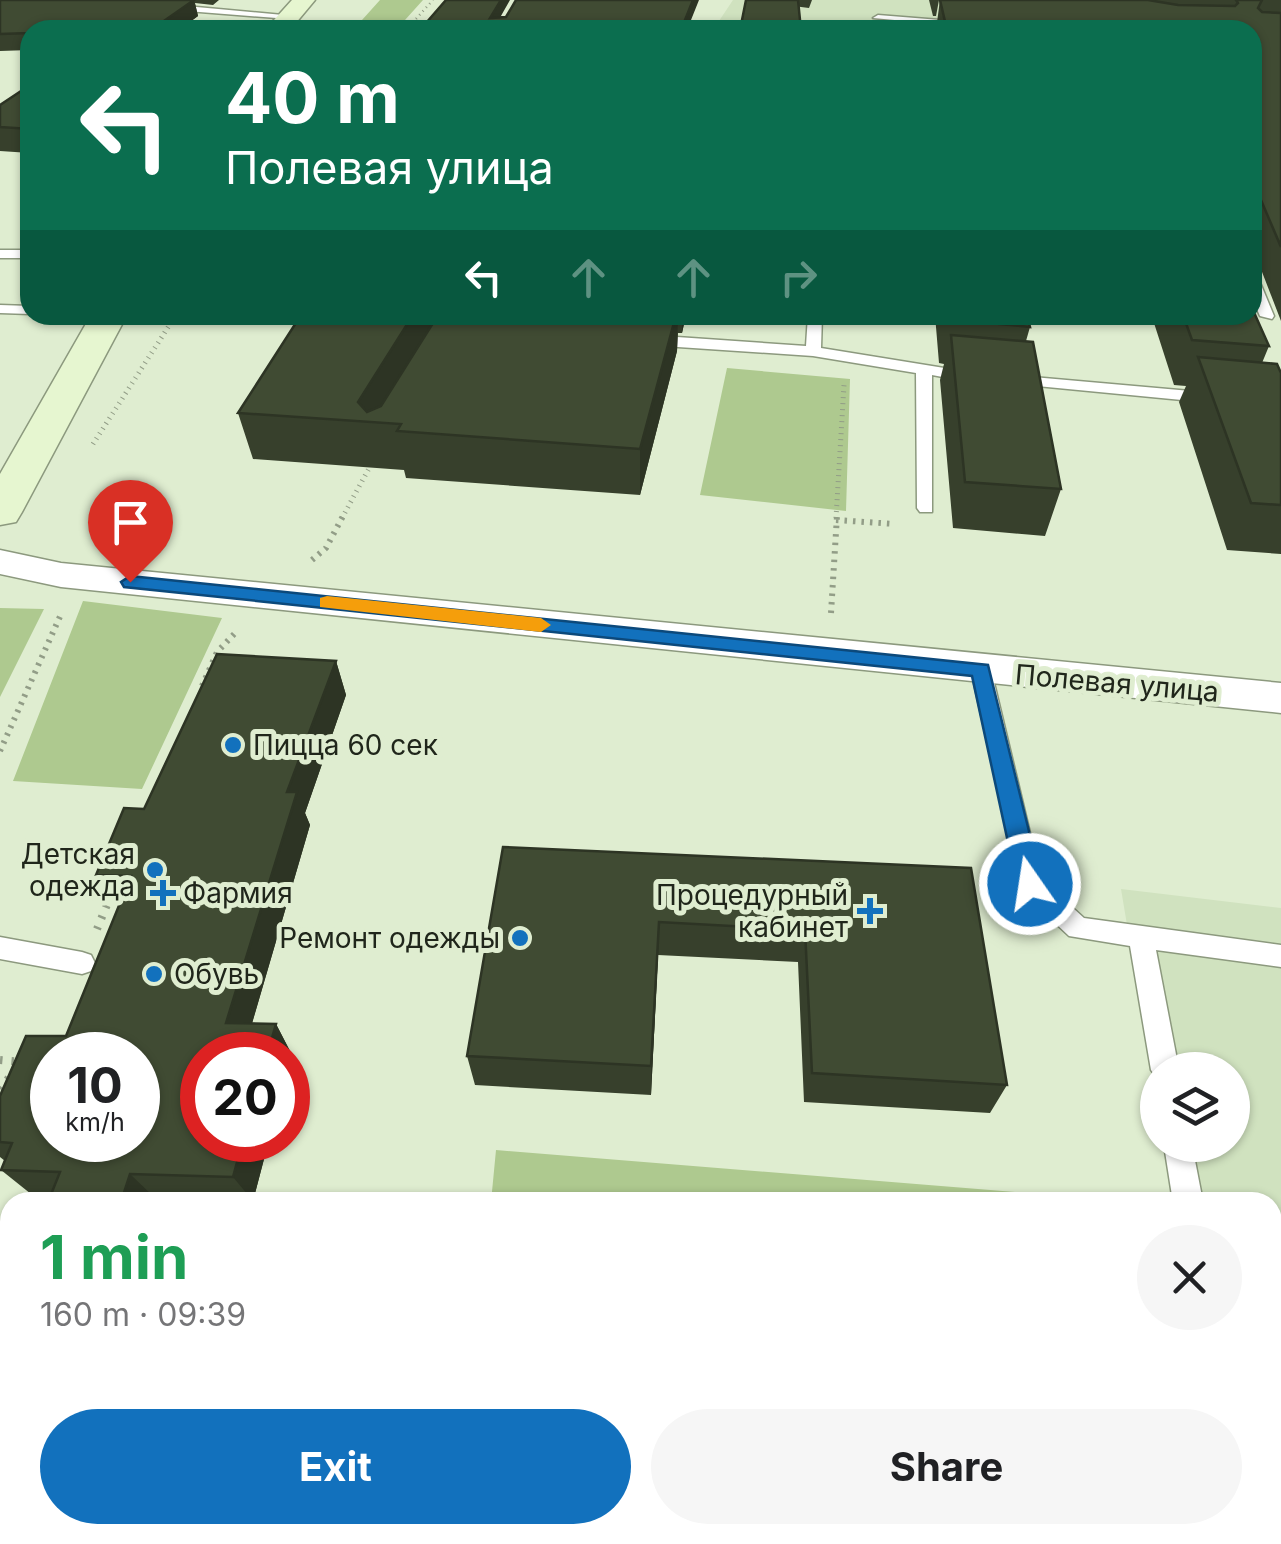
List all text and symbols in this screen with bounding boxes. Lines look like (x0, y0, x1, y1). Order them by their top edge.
text: 40 m (225, 55, 400, 140)
icon: left (60, 60, 190, 190)
text: Полевая улица (225, 140, 554, 195)
icon: left (456, 250, 511, 305)
icon: ahead (561, 250, 616, 305)
icon: ahead (666, 250, 721, 305)
icon: right (771, 250, 826, 305)
pin (88, 480, 173, 583)
icon: arrive (103, 495, 158, 550)
street label: Полевая улица (1014, 657, 1220, 709)
place label: Пицца 60 сек (253, 728, 438, 762)
marker: Пицца 60 сек (222, 734, 244, 756)
position arrow (978, 832, 1082, 936)
place label: Детская одежда (21, 837, 135, 903)
marker: Детская одежда (144, 859, 166, 881)
place label: Фармия (183, 876, 293, 910)
place label: Процедурный кабинет (656, 878, 848, 944)
marker: Фармия (152, 882, 174, 904)
marker: Процедурный кабинет (857, 898, 883, 924)
place label: Ремонт одежды (279, 921, 500, 955)
marker: Ремонт одежды (509, 927, 531, 949)
place label: Обувь (174, 957, 259, 991)
marker: Обувь (143, 963, 165, 985)
speed limit sign: 20 (180, 1032, 310, 1162)
map controls (1140, 1052, 1250, 1162)
button: layers (1140, 1052, 1250, 1162)
text: 10 (67, 1055, 123, 1115)
text: km/h (65, 1107, 125, 1137)
text: 1 min (40, 1221, 188, 1293)
button: close (1137, 1225, 1242, 1330)
text: 160 m · 09:39 (40, 1295, 246, 1334)
button: Exit (40, 1409, 631, 1524)
button: Share (651, 1409, 1242, 1524)

